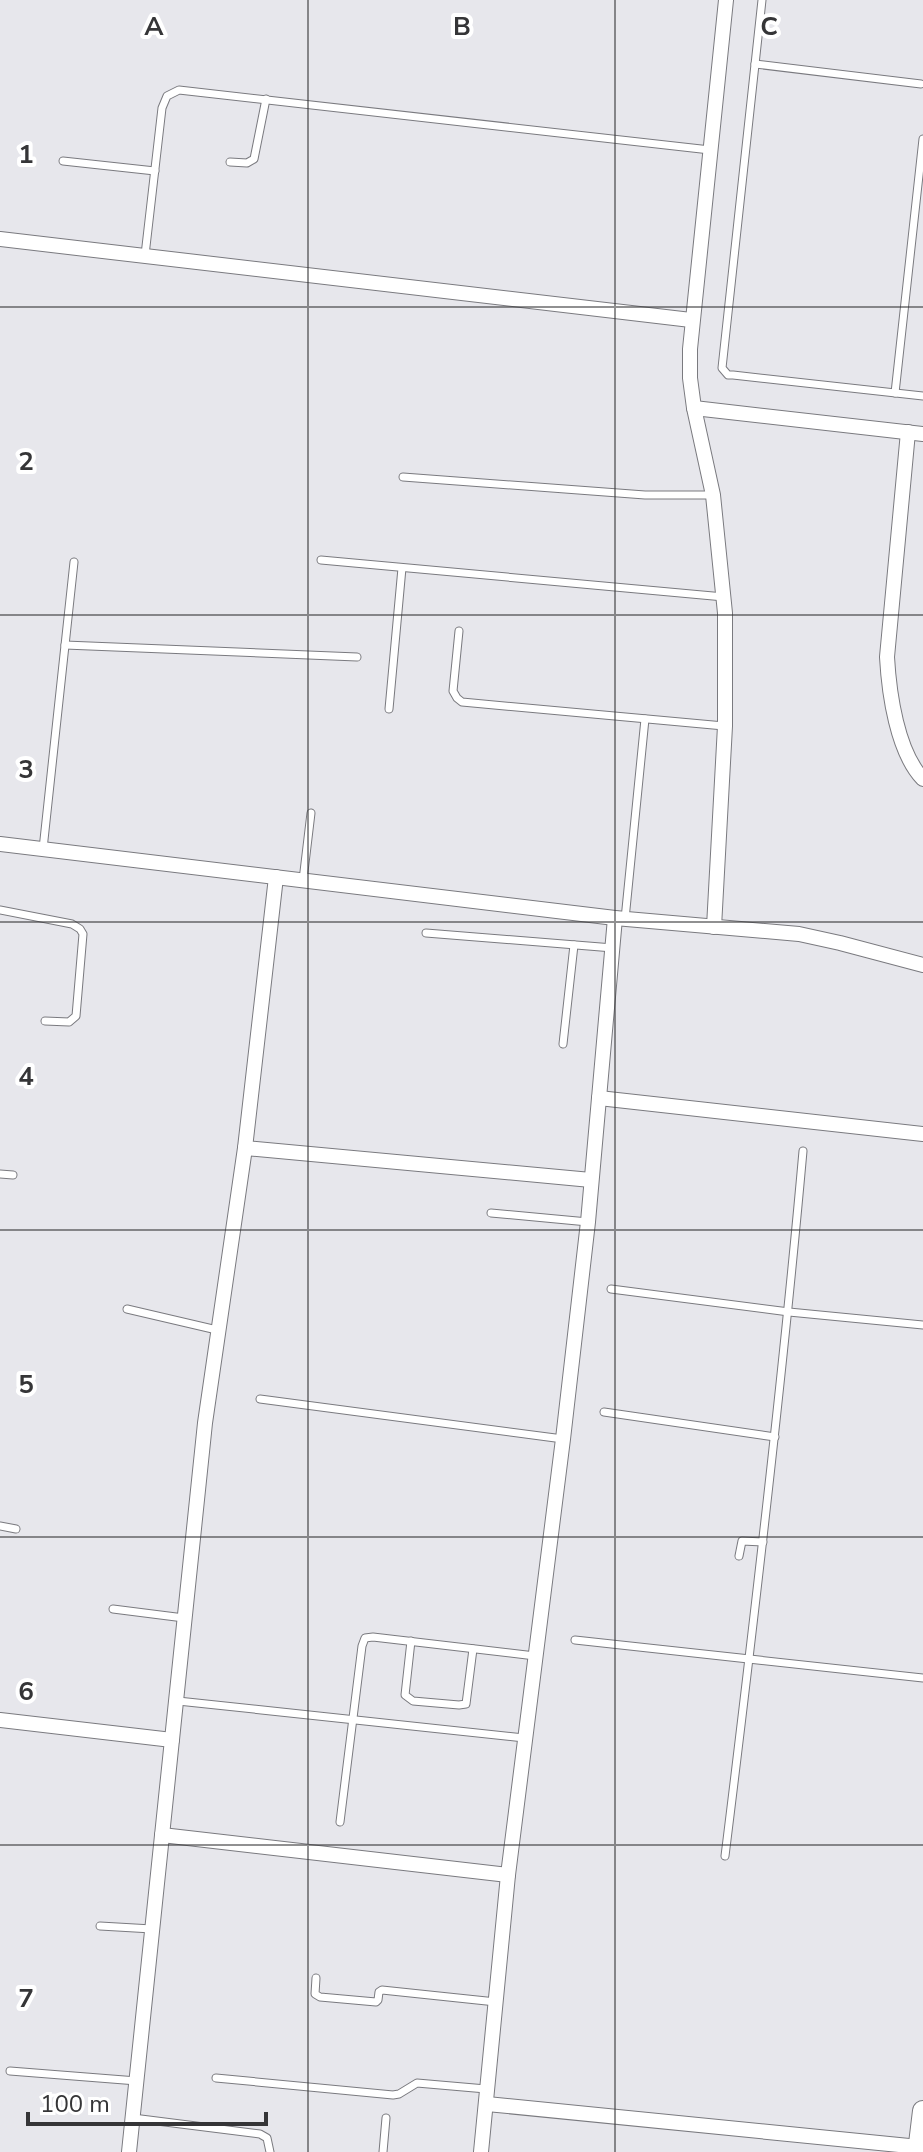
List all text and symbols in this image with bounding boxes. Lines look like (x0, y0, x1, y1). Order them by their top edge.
text: A (144, 9, 164, 44)
text: B (453, 9, 471, 44)
text: C (760, 9, 778, 44)
text: 1 (18, 137, 34, 172)
text: 2 (18, 444, 34, 479)
text: 3 (18, 752, 34, 787)
text: 4 (18, 1059, 34, 1094)
text: 5 (18, 1367, 34, 1402)
text: 6 (18, 1674, 34, 1709)
text: 7 (18, 1981, 34, 2016)
scale bar (28, 2076, 266, 2126)
text: 100 m (40, 2088, 110, 2120)

